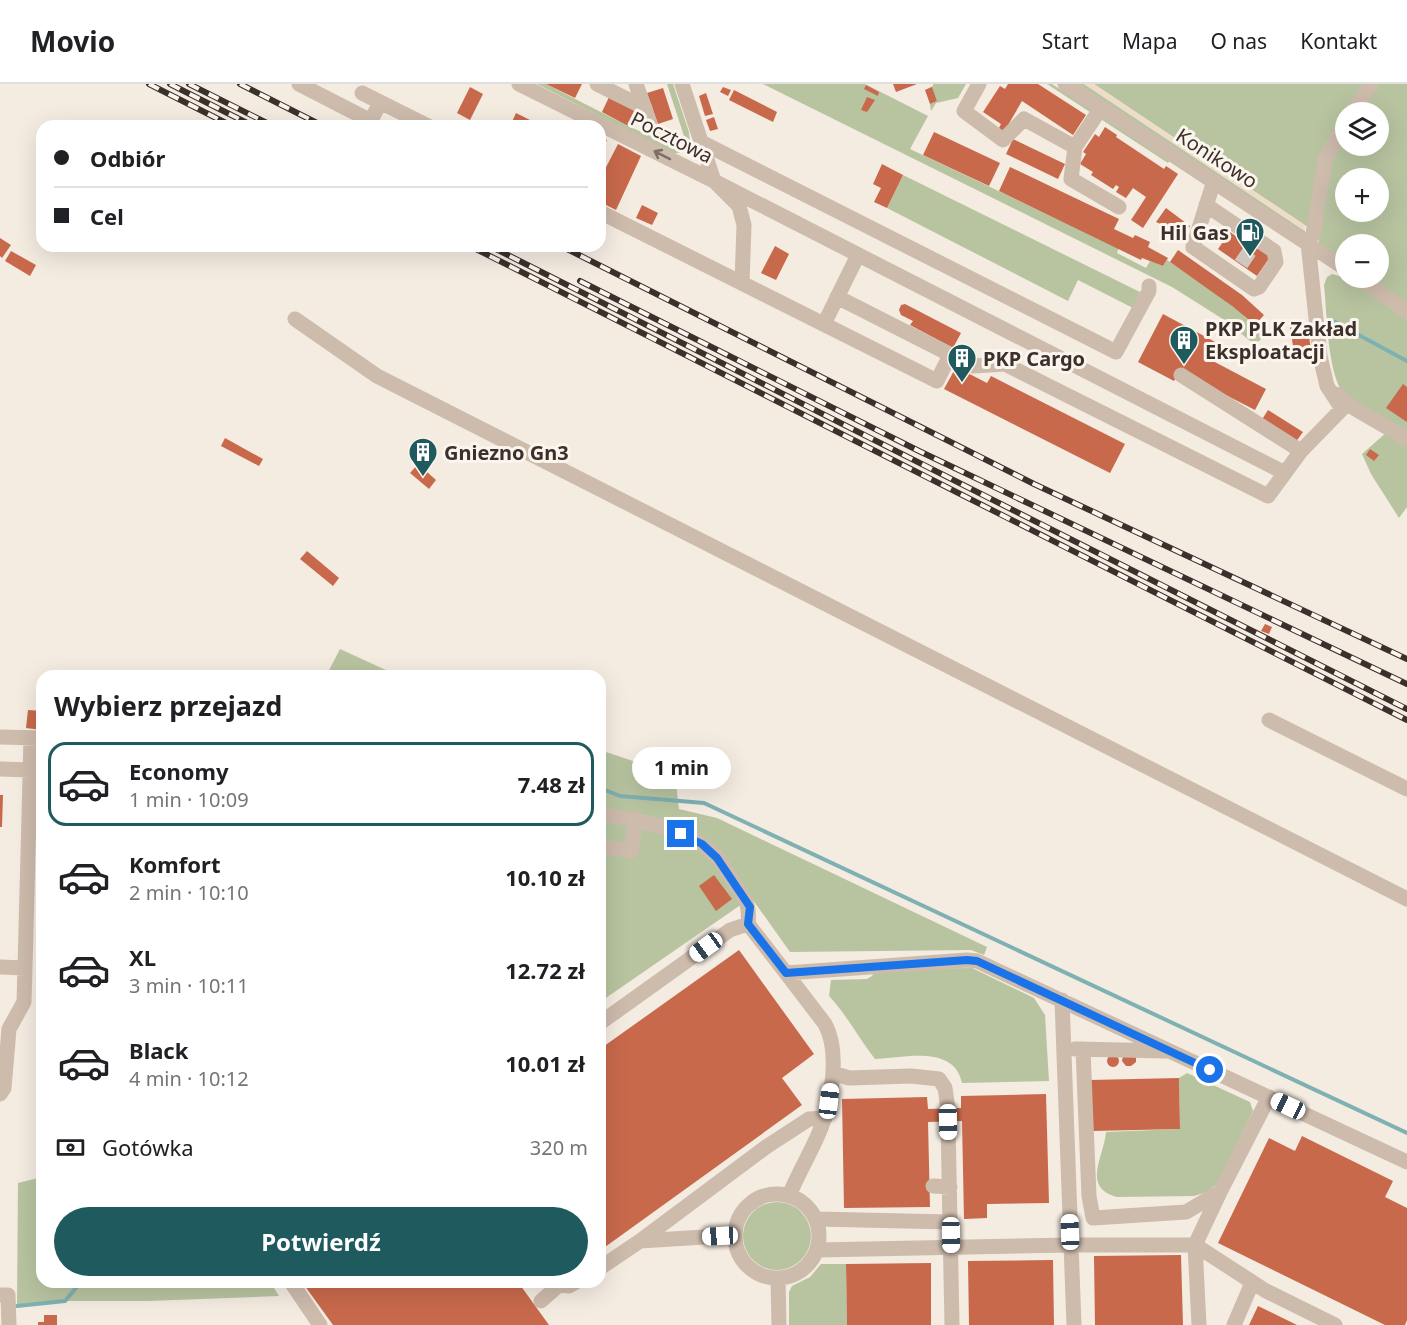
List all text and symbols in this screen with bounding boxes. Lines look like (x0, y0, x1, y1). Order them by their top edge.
text: Movio (30, 22, 115, 60)
text: Start (1042, 27, 1089, 55)
text: Mapa (1122, 27, 1177, 55)
text: O nas (1210, 27, 1267, 55)
text: Kontakt (1300, 27, 1377, 55)
map controls (1335, 102, 1389, 288)
button: layers (1335, 102, 1389, 156)
street label: Pocztowa (626, 105, 718, 169)
street label: Konikowo (1171, 122, 1263, 194)
text: Odbiór (90, 143, 165, 173)
one-way arrow (654, 149, 671, 161)
button: + (1335, 168, 1389, 222)
text: Cel (90, 201, 124, 231)
fuel station icon: Hil Gas (1234, 216, 1266, 258)
place label: Hil Gas (1160, 219, 1229, 246)
button: − (1335, 234, 1389, 288)
place label: PKP PLK Zakład Eksploatacji (1205, 315, 1357, 365)
building icon: PKP PLK Zakład Eksploatacji (1168, 324, 1200, 366)
building icon: PKP Cargo (946, 342, 978, 384)
place label: PKP Cargo (983, 345, 1085, 372)
building icon: Gniezno Gn3 (407, 436, 439, 478)
place label: Gniezno Gn3 (444, 439, 569, 466)
text: Wybierz przejazd (54, 687, 282, 724)
callout: 1 min (632, 747, 730, 789)
text: 1 min (654, 754, 709, 781)
text: Economy (129, 756, 228, 786)
icon: car (57, 757, 111, 811)
text: 7.48 zł (518, 769, 585, 799)
text: 1 min · 10:09 (129, 786, 249, 813)
route end (667, 820, 694, 847)
text: Komfort (129, 849, 220, 879)
icon: car (57, 850, 111, 904)
text: 10.10 zł (505, 862, 585, 892)
text: 2 min · 10:10 (129, 879, 249, 906)
car (686, 929, 726, 965)
text: XL (129, 942, 156, 972)
icon: car (57, 943, 111, 997)
text: 12.72 zł (505, 955, 585, 985)
text: 3 min · 10:11 (129, 972, 249, 999)
text: Black (129, 1035, 188, 1065)
icon: car (57, 1036, 111, 1090)
text: 10.01 zł (505, 1048, 585, 1078)
route start (1196, 1056, 1223, 1083)
text: 4 min · 10:12 (129, 1065, 249, 1092)
car (818, 1082, 840, 1120)
car (1268, 1090, 1308, 1122)
car (939, 1104, 957, 1140)
icon: cash (54, 1131, 87, 1164)
text: Gotówka (102, 1132, 194, 1162)
text: 320 m (530, 1134, 588, 1161)
button: Potwierdź (54, 1207, 588, 1276)
car (1060, 1214, 1080, 1250)
car (942, 1217, 960, 1253)
car (702, 1226, 738, 1246)

